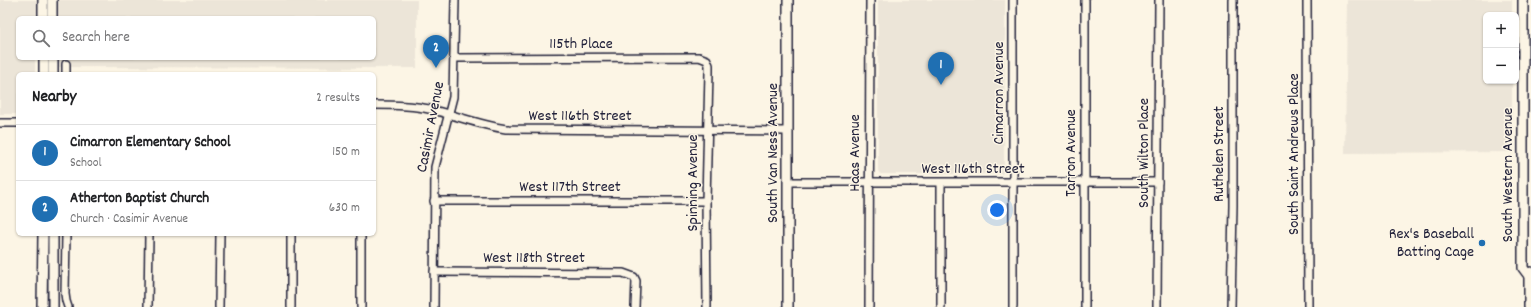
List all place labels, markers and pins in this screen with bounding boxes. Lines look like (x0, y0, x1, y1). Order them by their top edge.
pin: 2 (423, 35, 449, 68)
pin: 1 (928, 52, 954, 85)
place label: Rex's Baseball Batting Cage (1389, 223, 1474, 264)
marker: Rex's Baseball Batting Cage (1477, 238, 1487, 248)

